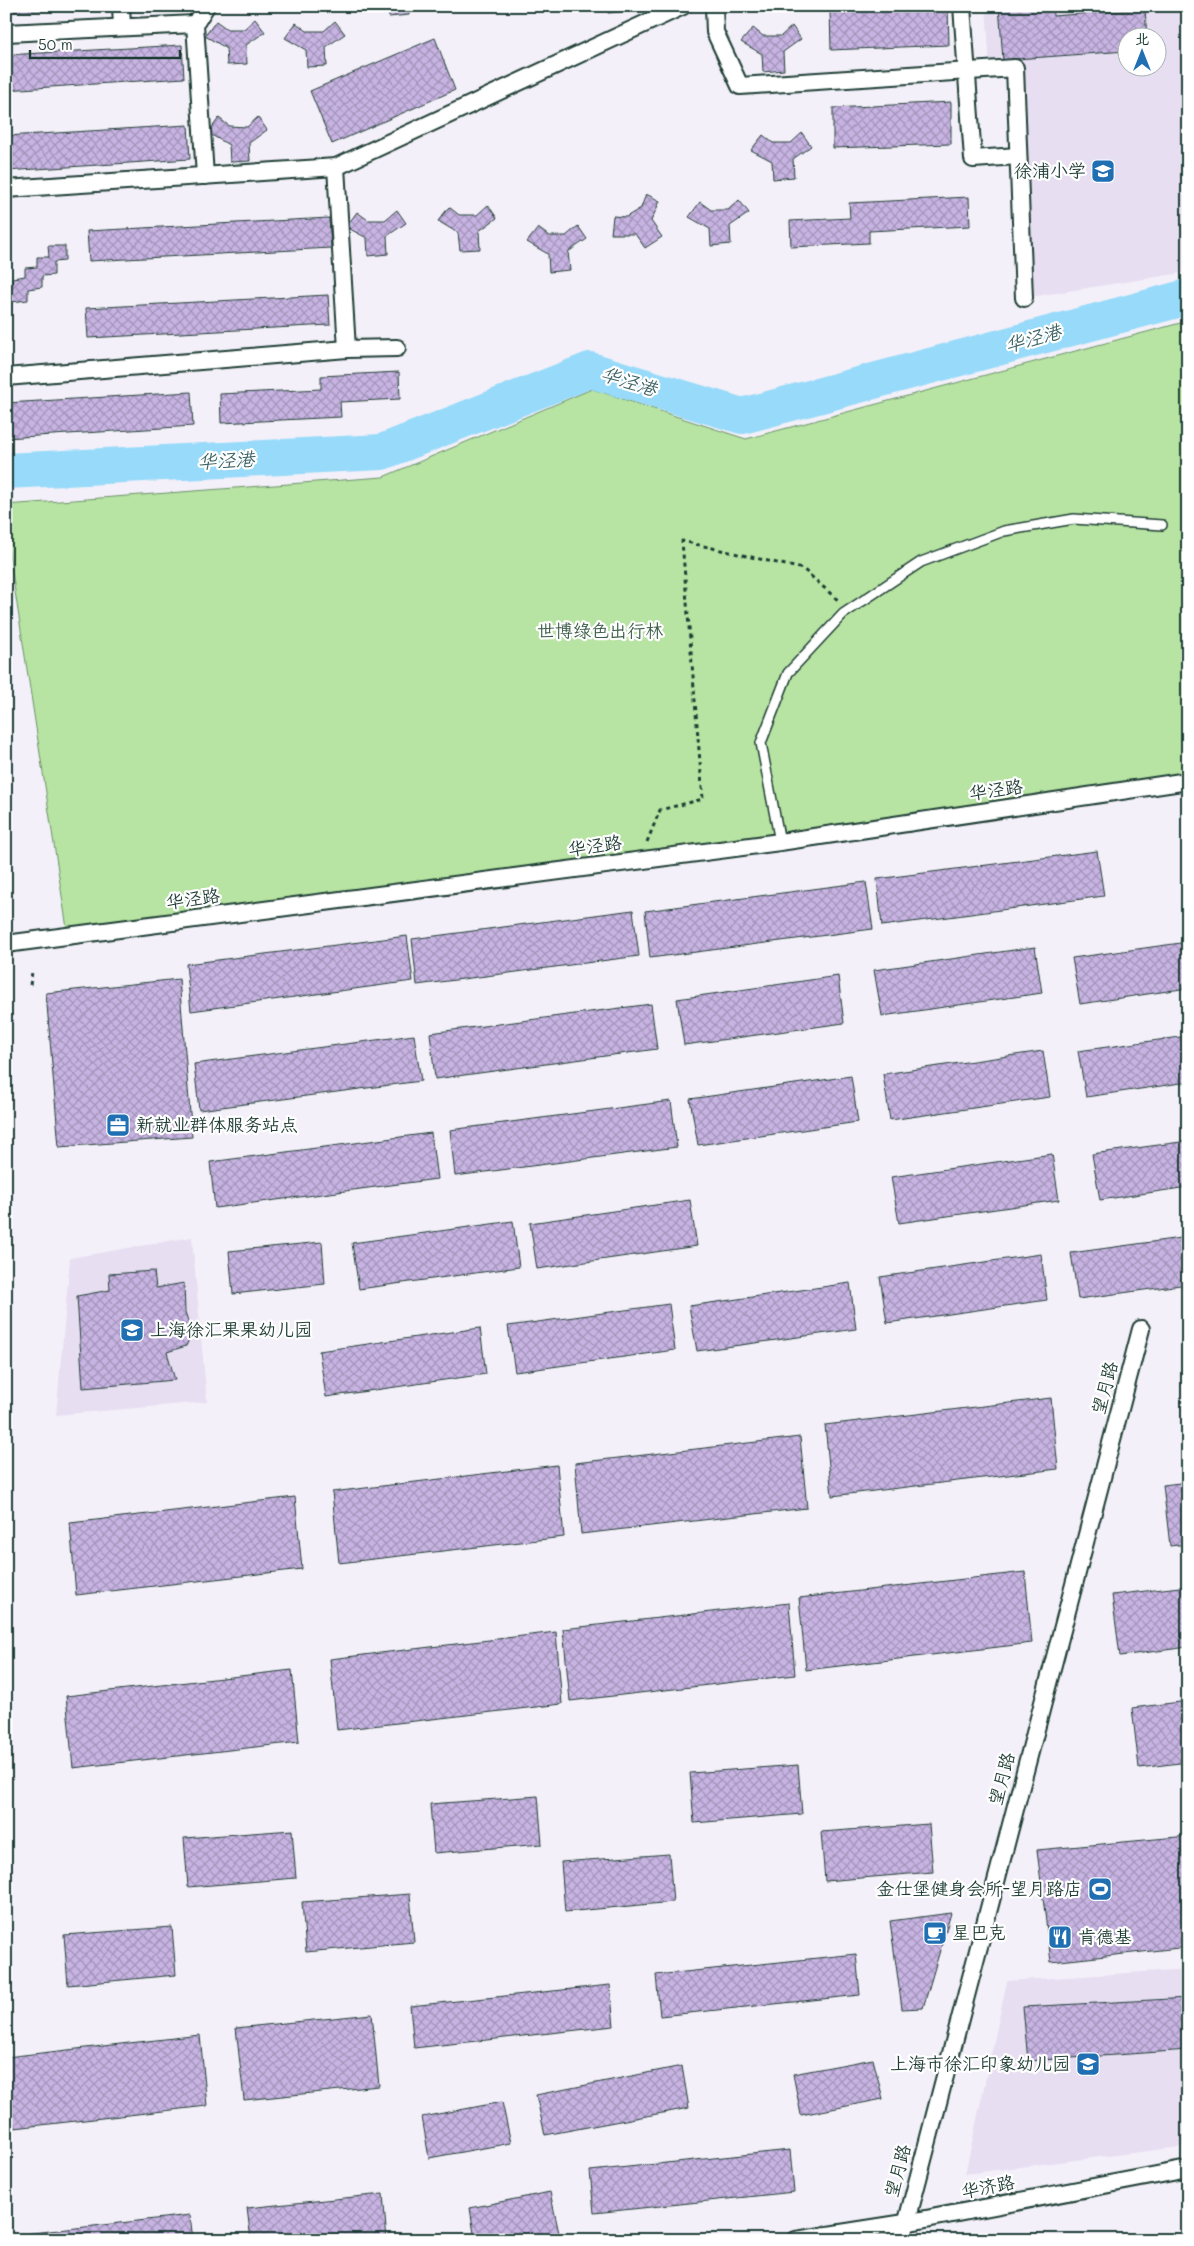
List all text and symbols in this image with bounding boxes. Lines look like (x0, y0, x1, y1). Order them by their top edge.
scale bar (30, 28, 180, 60)
north arrow (1116, 28, 1166, 78)
text: 北 (1135, 29, 1149, 48)
text: 50 m (38, 34, 73, 54)
place label: 徐浦小学 (1014, 158, 1086, 182)
school or university icon: 徐浦小学 (1090, 158, 1116, 184)
water label: 华泾港 (1002, 318, 1066, 357)
water label: 华泾港 (598, 360, 662, 401)
water label: 华泾港 (197, 445, 257, 473)
park label: 世博绿色出行林 (537, 618, 663, 642)
street label: 华泾路 (967, 773, 1024, 805)
street label: 华泾路 (566, 829, 623, 861)
street label: 华泾路 (164, 882, 221, 914)
office icon: 新就业群体服务站点 (105, 1112, 131, 1138)
place label: 新就业群体服务站点 (136, 1112, 298, 1136)
school or university icon: 上海徐汇果果幼儿园 (119, 1317, 145, 1343)
place label: 上海徐汇果果幼儿园 (150, 1317, 312, 1341)
street label: 望月路 (1085, 1359, 1123, 1417)
street label: 望月路 (982, 1750, 1020, 1808)
place label: 金仕堡健身会所-望月路店 (876, 1876, 1082, 1900)
sports icon: 金仕堡健身会所-望月路店 (1087, 1876, 1113, 1902)
cafe icon: 星巴克 (922, 1920, 948, 1946)
place label: 星巴克 (952, 1920, 1006, 1944)
restaurant icon: 肯德基 (1047, 1924, 1073, 1950)
place label: 肯德基 (1078, 1924, 1132, 1948)
place label: 上海市徐汇印象幼儿园 (890, 2051, 1070, 2075)
school or university icon: 上海市徐汇印象幼儿园 (1075, 2051, 1101, 2077)
street label: 望月路 (878, 2142, 916, 2200)
street label: 华济路 (959, 2169, 1017, 2203)

